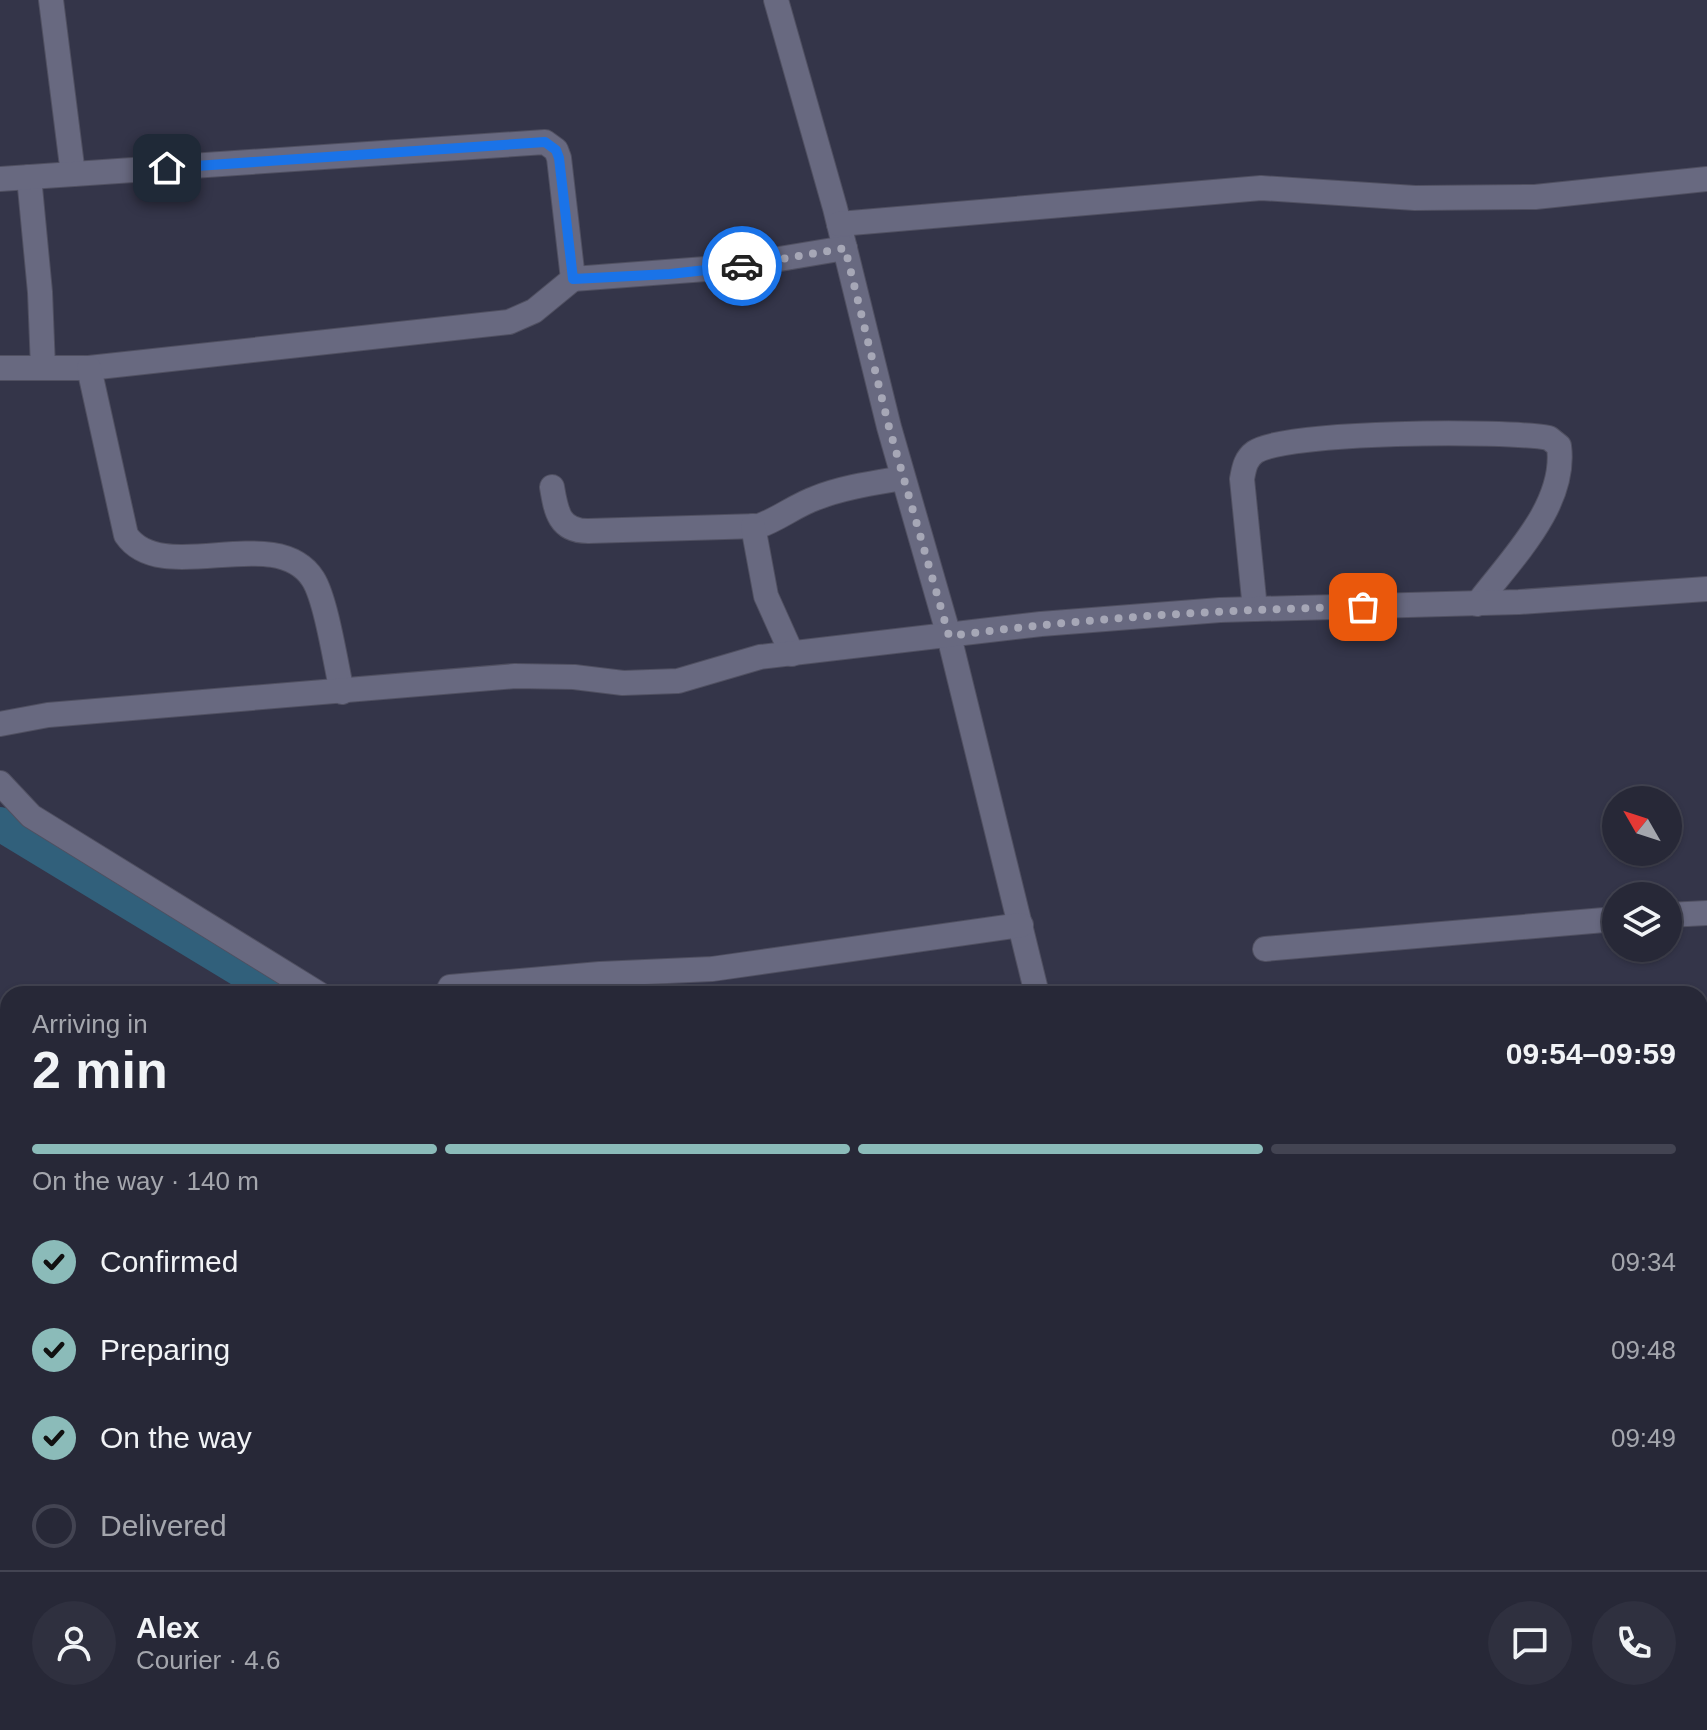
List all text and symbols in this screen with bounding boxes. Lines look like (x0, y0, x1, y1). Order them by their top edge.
pin (133, 134, 201, 202)
icon: home (145, 146, 189, 190)
courier (702, 226, 782, 306)
icon: car (720, 244, 764, 288)
pin (1329, 573, 1397, 641)
icon: bag (1341, 585, 1385, 629)
north arrow (1602, 786, 1682, 866)
map controls (1602, 786, 1682, 962)
button: layers (1602, 882, 1682, 962)
text: Arriving in (32, 1009, 148, 1039)
text: 09:54–09:59 (1506, 1037, 1676, 1070)
text: 2 min (32, 1041, 168, 1099)
text: On the way · 140 m (32, 1166, 259, 1196)
icon: check (32, 1240, 76, 1284)
text: Confirmed (100, 1245, 238, 1278)
text: 09:34 (1611, 1247, 1676, 1277)
icon: check (32, 1328, 76, 1372)
text: Preparing (100, 1333, 230, 1366)
text: 09:48 (1611, 1335, 1676, 1365)
icon: check (32, 1416, 76, 1460)
text: On the way (100, 1421, 252, 1454)
text: 09:49 (1611, 1423, 1676, 1453)
text: Delivered (100, 1509, 227, 1542)
button: person (32, 1601, 116, 1685)
button: chat (1488, 1601, 1572, 1685)
button: phone (1592, 1601, 1676, 1685)
text: Alex (136, 1611, 199, 1644)
text: Courier · 4.6 (136, 1645, 281, 1675)

